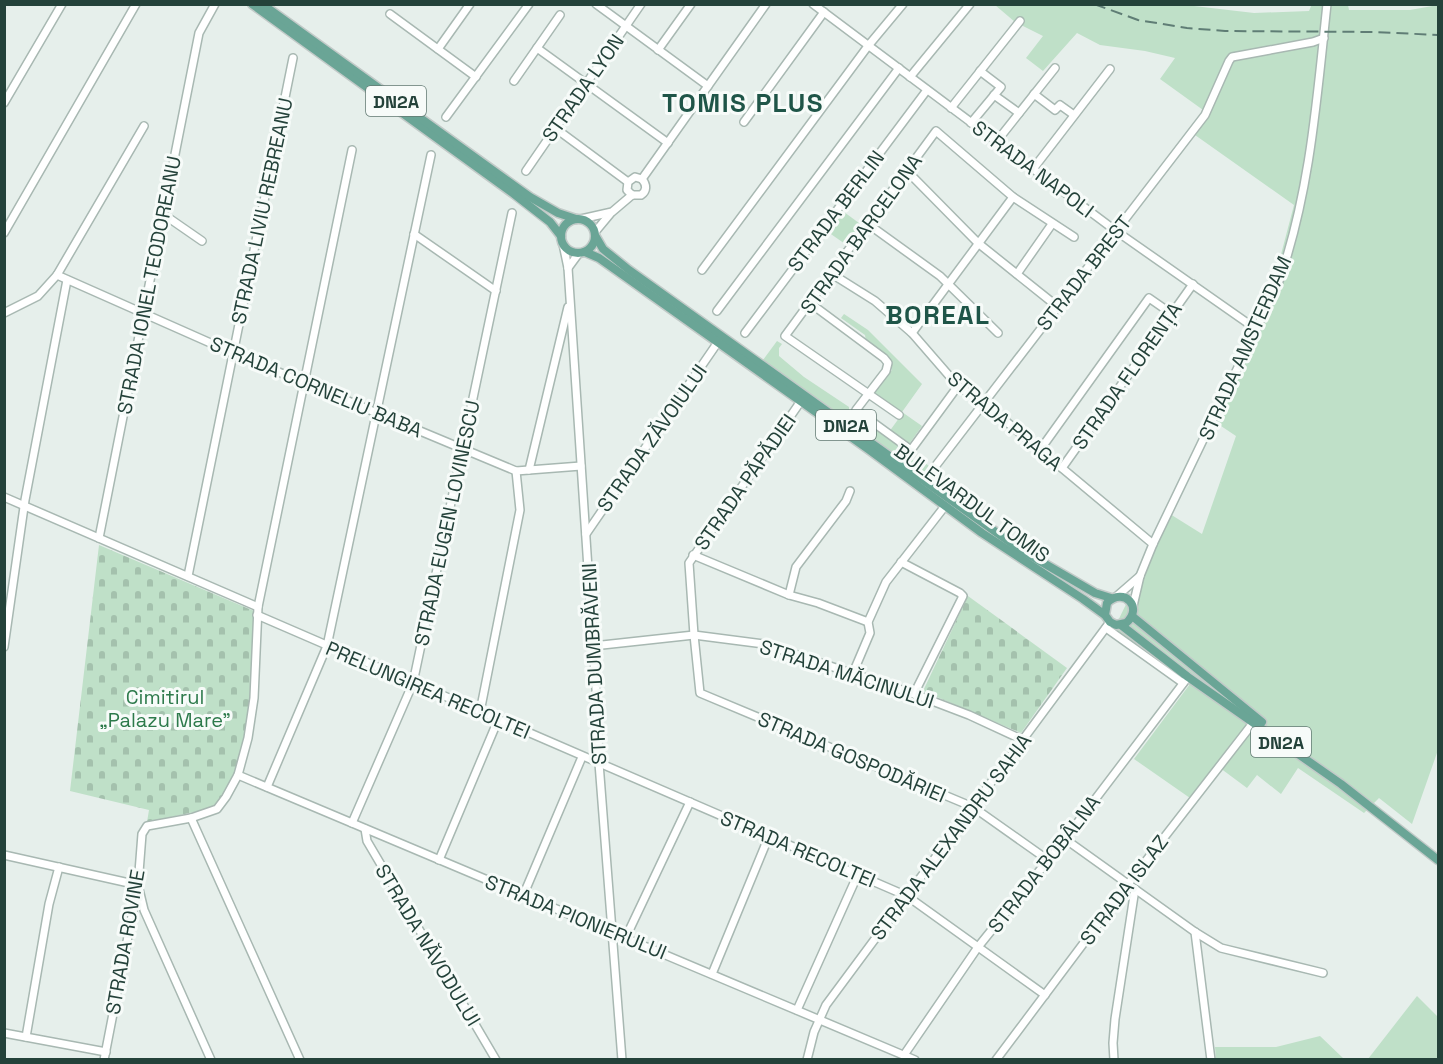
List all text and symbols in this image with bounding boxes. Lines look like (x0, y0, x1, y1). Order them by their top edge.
street label: STRADA LYON (536, 29, 630, 147)
road number: DN2A (366, 86, 426, 116)
district label: TOMIS PLUS (662, 86, 824, 120)
street label: STRADA LIVIU REBREANU (225, 95, 299, 327)
street label: STRADA NAPOLI (967, 115, 1099, 223)
street label: STRADA BERLIN (782, 145, 890, 277)
street label: STRADA BARCELONA (794, 149, 928, 319)
street label: STRADA IONEL TEODOREANU (111, 154, 187, 416)
street label: STRADA BREST (1031, 210, 1137, 336)
street label: STRADA AMSTERDAM (1193, 252, 1297, 444)
street label: STRADA FLORENȚA (1066, 297, 1188, 455)
district label: BOREAL (885, 298, 991, 332)
street label: STRADA CORNELIU BABA (206, 330, 427, 444)
street label: STRADA ZĂVOIULUI (591, 359, 713, 517)
street label: STRADA PRAGA (942, 365, 1068, 477)
street label: STRADA EUGEN LOVINESCU (408, 398, 486, 648)
street label: STRADA PĂPĂDIEI (688, 409, 802, 555)
road number: DN2A (816, 410, 876, 440)
street label: BULEVARDUL TOMIS (889, 438, 1055, 568)
street label: STRADA DUMBRĂVENI (576, 562, 612, 766)
street label: STRADA MĂCINULUI (756, 634, 938, 714)
street label: PRELUNGIREA RECOLTEI (322, 635, 534, 745)
park label: Cimitirul „Palazu Mare” (99, 684, 231, 733)
street label: STRADA GOSPODĂRIEI (754, 706, 950, 808)
road number: DN2A (1251, 727, 1311, 757)
street label: STRADA ALEXANDRU SAHIA (865, 728, 1037, 945)
street label: STRADA BOBÂLNA (982, 790, 1106, 938)
street label: STRADA RECOLTEI (716, 805, 880, 893)
street label: STRADA ISLAZ (1074, 830, 1174, 950)
street label: STRADA NĂVODULUI (369, 859, 487, 1031)
street label: STRADA ROVINE (99, 868, 151, 1016)
street label: STRADA PIONIERULUI (481, 869, 671, 965)

